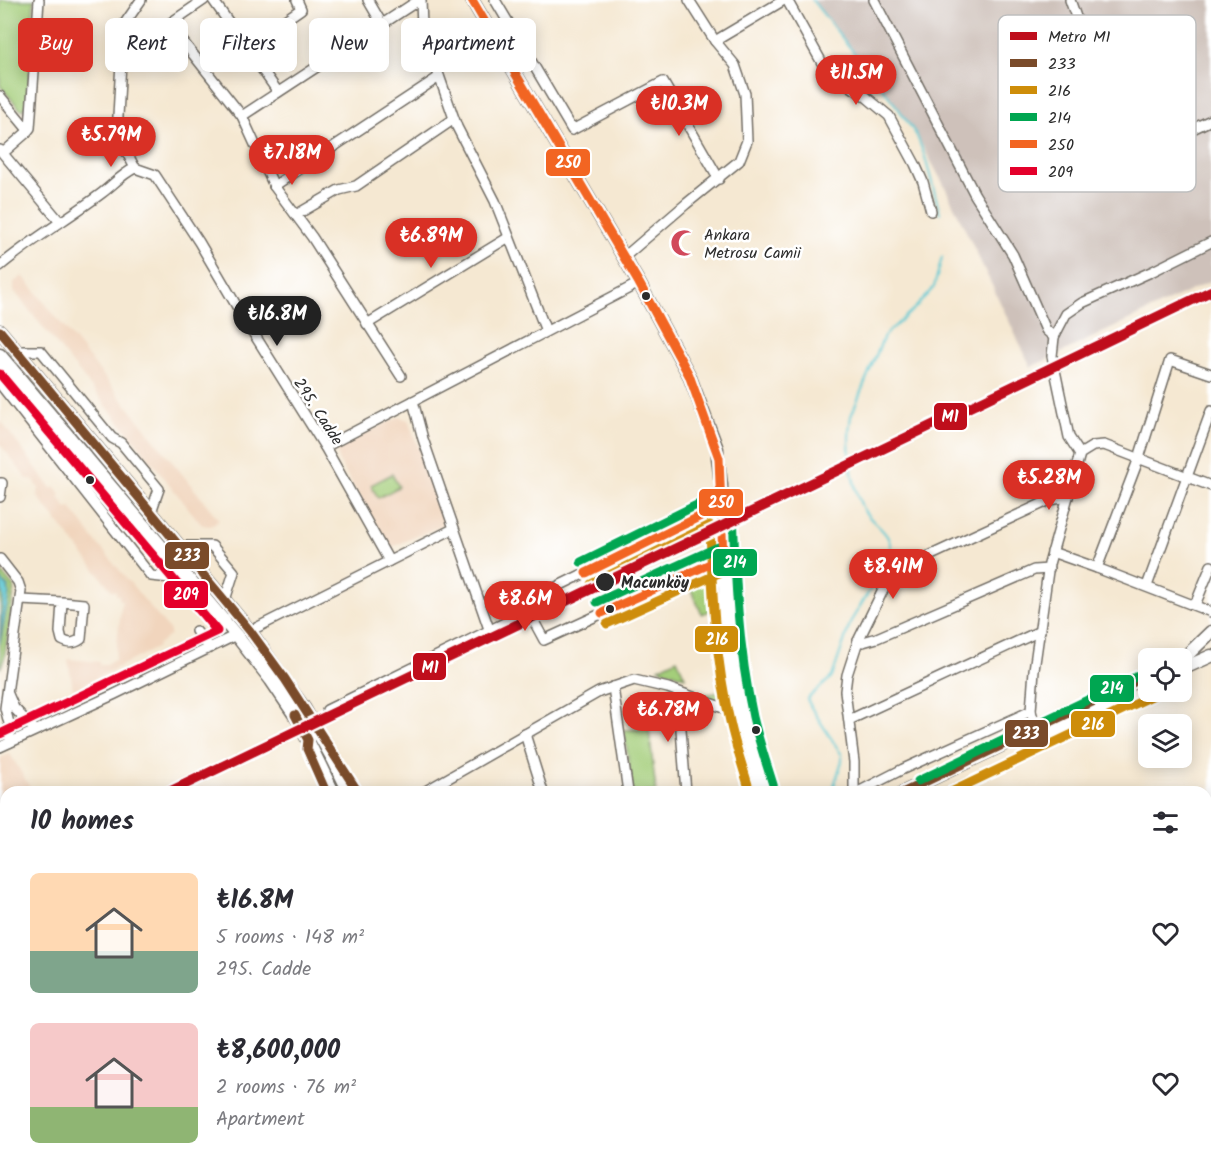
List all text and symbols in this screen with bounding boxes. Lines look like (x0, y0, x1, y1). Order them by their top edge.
legend (998, 15, 1196, 192)
chip: Buy (18, 18, 93, 72)
chip: Rent (105, 18, 188, 72)
chip: Filters (200, 18, 297, 72)
chip: New (309, 18, 389, 72)
chip: Apartment (401, 18, 536, 72)
text: Metro M1 (1048, 25, 1111, 50)
text: 233 (1048, 52, 1076, 77)
pin: ₺11.5M (807, 55, 905, 106)
text: ₺11.5M (829, 58, 883, 90)
text: 216 (1048, 79, 1071, 104)
pin: ₺10.3M (630, 86, 728, 137)
text: ₺10.3M (650, 89, 708, 121)
text: 214 (1048, 106, 1071, 131)
pin: ₺5.79M (62, 117, 160, 168)
text: ₺5.79M (81, 120, 141, 152)
text: 250 (1048, 133, 1074, 158)
pin: ₺7.18M (243, 135, 341, 186)
text: ₺7.18M (263, 138, 321, 170)
line badge: 250 (545, 148, 591, 177)
text: 250 (555, 151, 582, 176)
text: 209 (1048, 160, 1073, 185)
pin: ₺6.89M (382, 218, 480, 269)
text: ₺6.89M (399, 221, 463, 253)
place label: Ankara Metrosu Camii (704, 223, 802, 266)
mosque icon: Ankara Metrosu Camii (669, 228, 699, 258)
unlabelled marker (640, 290, 652, 302)
pin: ₺16.8M (228, 296, 326, 347)
text: ₺16.8M (247, 299, 307, 331)
street label: 295. Cadde (287, 373, 349, 451)
line badge: M1 (933, 402, 968, 431)
text: M1 (942, 405, 959, 430)
pin: ₺5.28M (1000, 460, 1098, 511)
text: ₺5.28M (1017, 463, 1081, 495)
unlabelled marker (84, 474, 96, 486)
line badge: 250 (698, 488, 744, 517)
text: 250 (708, 491, 735, 516)
line badge: 233 (164, 541, 210, 570)
text: 233 (174, 544, 201, 569)
line badge: 214 (712, 548, 758, 577)
pin: ₺8.41M (844, 549, 942, 600)
text: 214 (724, 551, 747, 576)
text: ₺8.41M (863, 552, 923, 584)
marker: Macunköy (594, 571, 616, 593)
place label: Macunköy (621, 571, 690, 596)
line badge: 209 (163, 580, 209, 609)
pin: ₺8.6M (483, 581, 567, 632)
text: 209 (173, 583, 199, 608)
text: ₺8.6M (498, 584, 552, 616)
unlabelled marker (604, 603, 616, 615)
line badge: 216 (694, 625, 739, 653)
text: 216 (706, 628, 729, 653)
map controls (1138, 648, 1192, 768)
button: locate (1138, 648, 1192, 702)
line badge: M1 (412, 652, 447, 681)
text: M1 (422, 656, 439, 681)
line badge: 214 (1089, 674, 1135, 703)
text: 214 (1101, 677, 1124, 702)
pin: ₺6.78M (619, 692, 717, 743)
text: ₺6.78M (637, 695, 699, 727)
line badge: 216 (1070, 710, 1116, 738)
text: 216 (1082, 713, 1105, 738)
button: layers (1138, 714, 1192, 768)
line badge: 233 (1004, 719, 1049, 748)
text: 233 (1013, 722, 1040, 747)
unlabelled marker (750, 724, 762, 736)
text: 10 homes (30, 801, 134, 843)
icon: filters (1149, 806, 1182, 839)
text: ₺16.8M (216, 880, 293, 922)
icon: home (78, 897, 150, 969)
icon: heart (1149, 917, 1182, 950)
text: 5 rooms · 148 m² (216, 922, 364, 954)
text: 295. Cadde (216, 954, 311, 986)
text: ₺8,600,000 (216, 1030, 340, 1072)
icon: home (78, 1047, 150, 1119)
icon: heart (1149, 1067, 1182, 1100)
text: 2 rooms · 76 m² (216, 1072, 356, 1104)
text: Apartment (216, 1104, 305, 1136)

